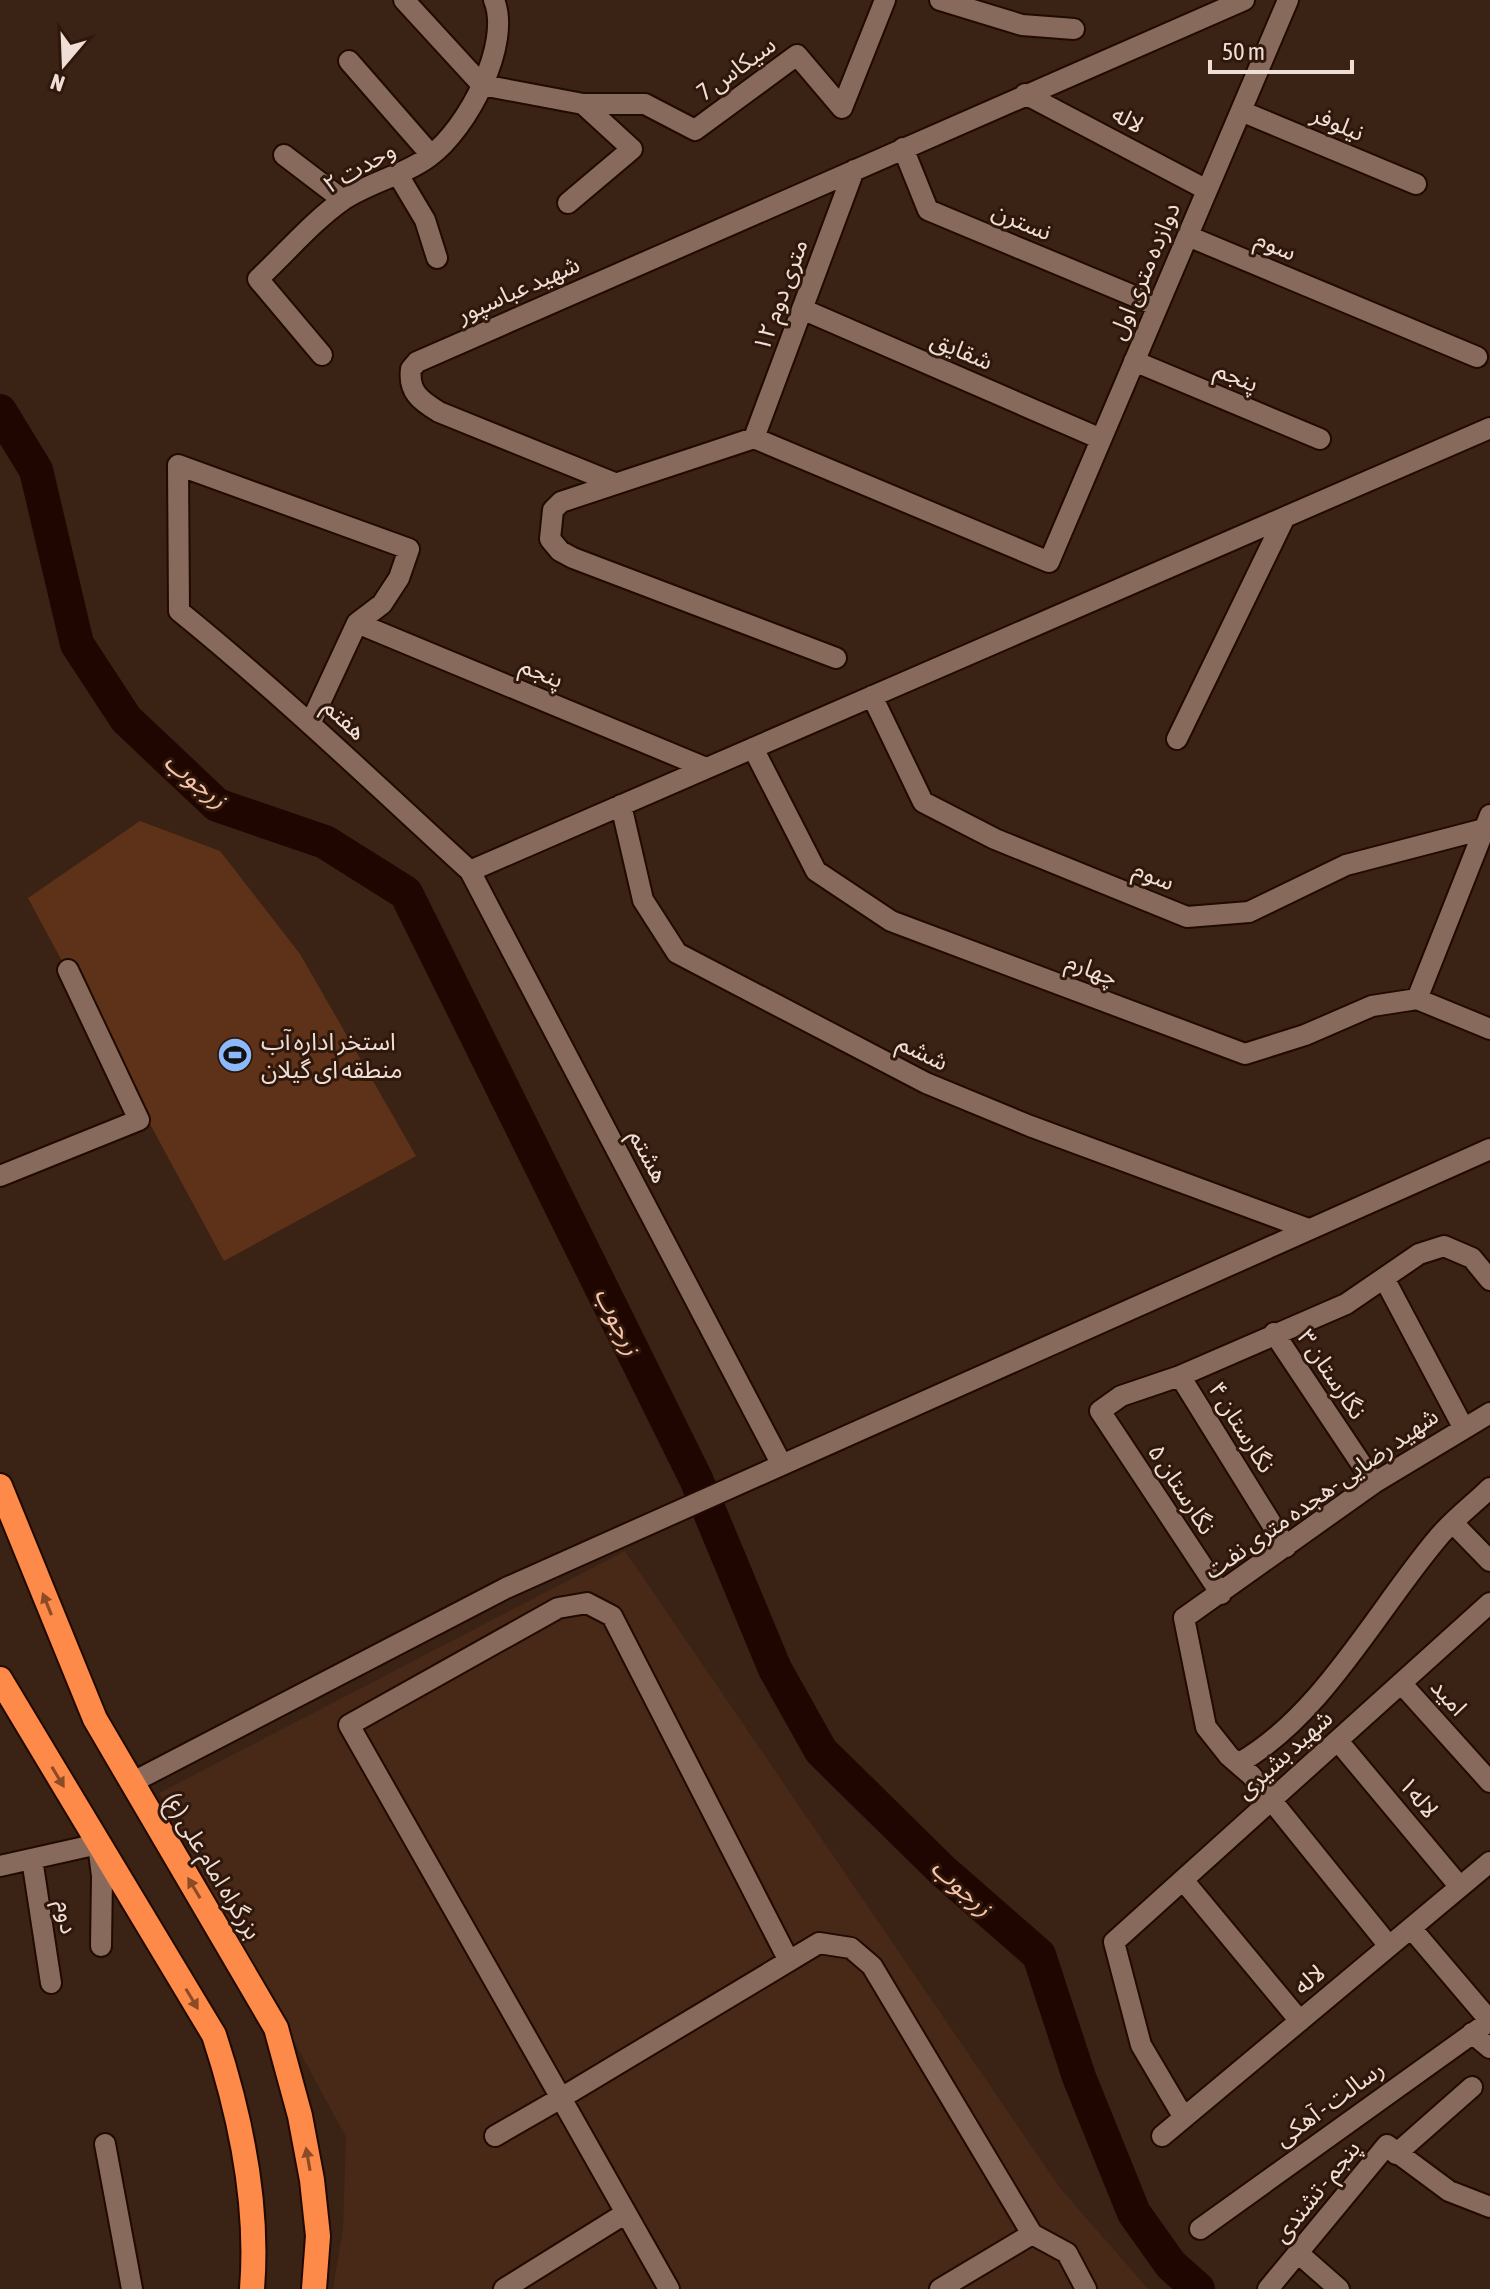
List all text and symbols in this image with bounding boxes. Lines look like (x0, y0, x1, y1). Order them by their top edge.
north arrow (24, 24, 104, 104)
scale bar (1210, 24, 1352, 74)
street label: سیکاس 7 (691, 30, 781, 106)
text: 50 m (1222, 38, 1265, 65)
text: N (47, 69, 68, 97)
street label: لاله (1108, 100, 1148, 138)
street label: نیلوفر (1306, 100, 1368, 147)
street label: وحدت ۲ (318, 136, 400, 199)
street label: نسترن (988, 197, 1056, 246)
street label: دوازده متری اول (1103, 198, 1186, 344)
street label: سوم (1250, 224, 1300, 270)
street label: ۱۲ متری دوم (747, 235, 817, 356)
street label: شهید عباسپور (452, 250, 584, 330)
street label: شقایق (926, 325, 997, 377)
street label: پنجم (1210, 355, 1263, 401)
street label: پنجم (515, 651, 568, 697)
street label: هفتم (315, 693, 372, 748)
water label: زرجوب (159, 746, 234, 815)
street label: سوم (1128, 855, 1178, 900)
street label: چهارم (1061, 947, 1121, 996)
place label: استخر اداره آب منطقه ای گیلان (261, 1028, 403, 1084)
street label: ششم (892, 1028, 953, 1079)
sports icon: استخر اداره آب منطقه ای گیلان (216, 1036, 254, 1074)
street label: هشتم (620, 1125, 674, 1189)
water label: زرجوب (589, 1282, 648, 1361)
street label: نگارستان ۳ (1291, 1324, 1372, 1424)
street label: نگارستان ۴ (1203, 1377, 1280, 1478)
street label: شهید رضایی -هجده متری نفت (1199, 1402, 1444, 1585)
street label: نگارستان ۵ (1142, 1439, 1221, 1540)
one-way arrow (40, 1592, 53, 1616)
street label: امید (1425, 1673, 1472, 1721)
street label: شهید بشیری (1231, 1704, 1338, 1805)
one-way arrow (50, 1766, 64, 1788)
street label: لاله۱ (1394, 1771, 1444, 1823)
street label: بزرگراه امام علی (ع) (155, 1788, 267, 1946)
water label: زرجوب (925, 1852, 999, 1923)
one-way arrow (187, 1877, 201, 1899)
street label: دوم (46, 1898, 83, 1937)
street label: لاله (1288, 1958, 1330, 2000)
one-way arrow (185, 1988, 199, 2010)
street label: رسالت - آهکی (1269, 2054, 1389, 2152)
street label: پنجم - تشندی (1267, 2134, 1368, 2250)
one-way arrow (302, 2146, 314, 2171)

